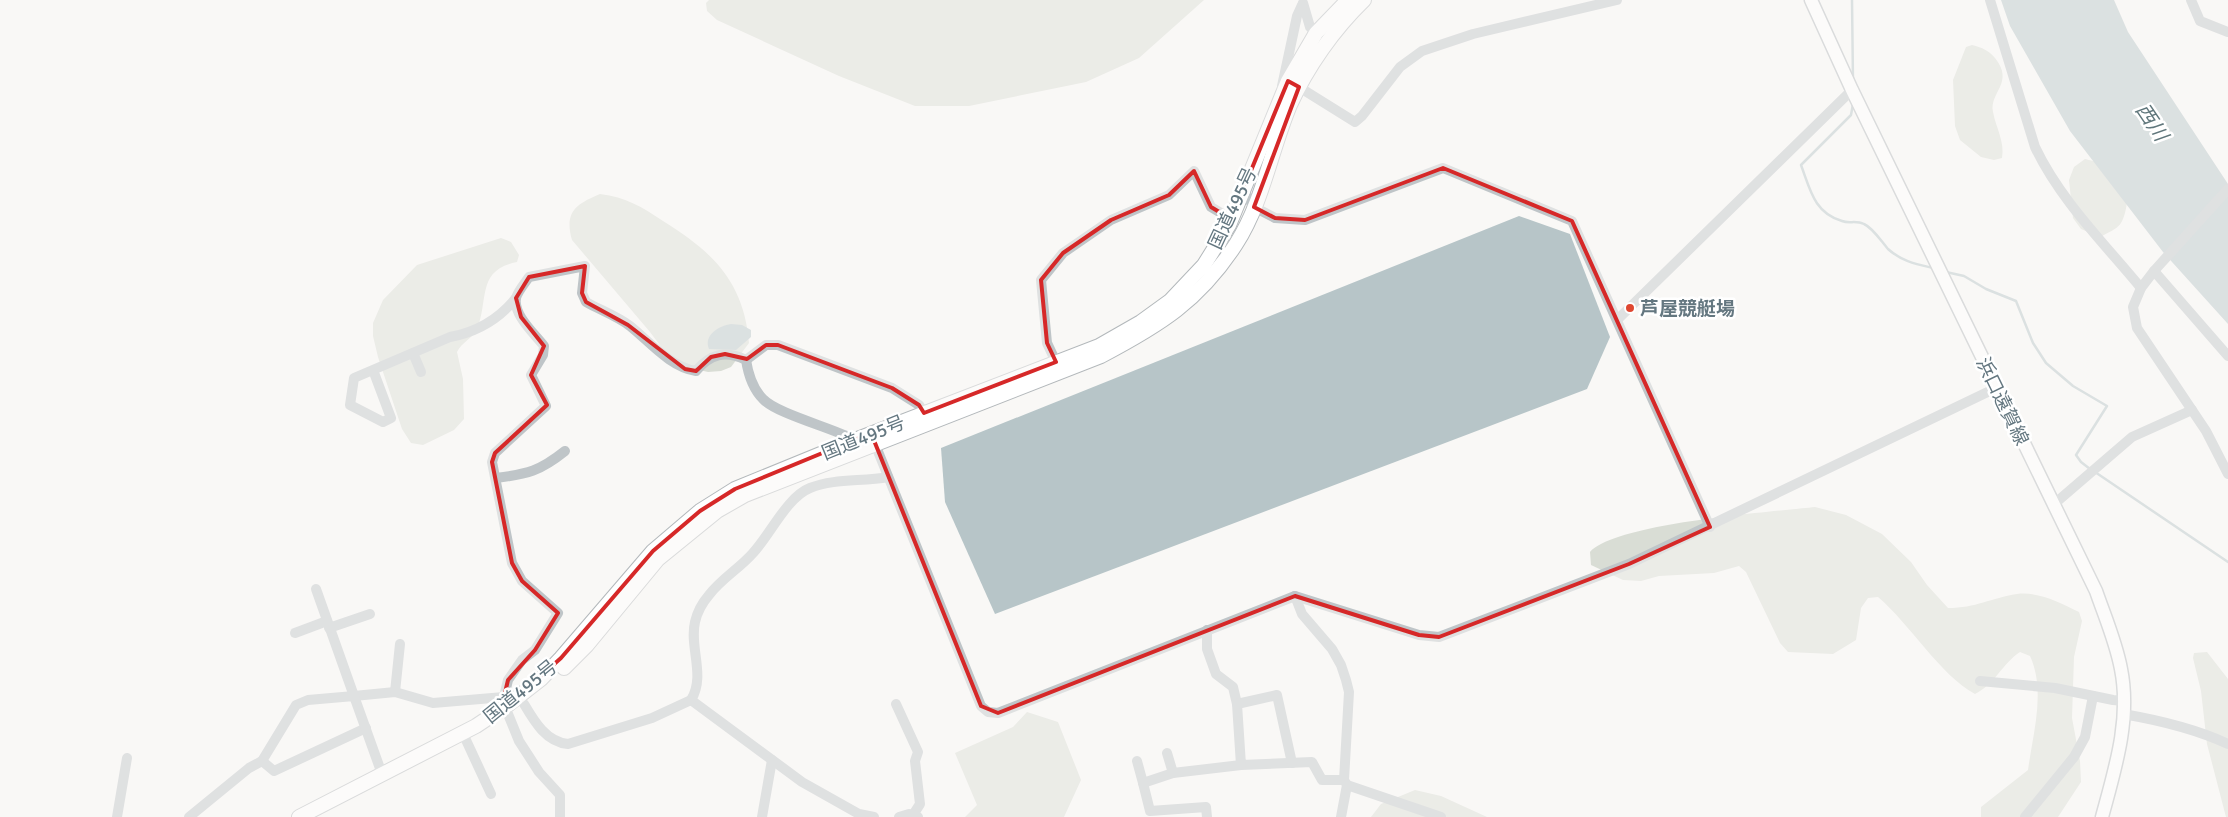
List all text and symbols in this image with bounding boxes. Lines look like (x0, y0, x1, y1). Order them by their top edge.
water label: 西川 (2130, 99, 2174, 148)
street label: 国道495号 (1203, 164, 1262, 253)
place label: 芦屋競艇場 (1640, 297, 1735, 321)
marker: 芦屋競艇場 (1624, 302, 1636, 314)
street label: 浜口遠賀線 (1970, 353, 2034, 449)
street label: 国道495号 (818, 410, 909, 465)
street label: 国道495号 (479, 655, 562, 729)

